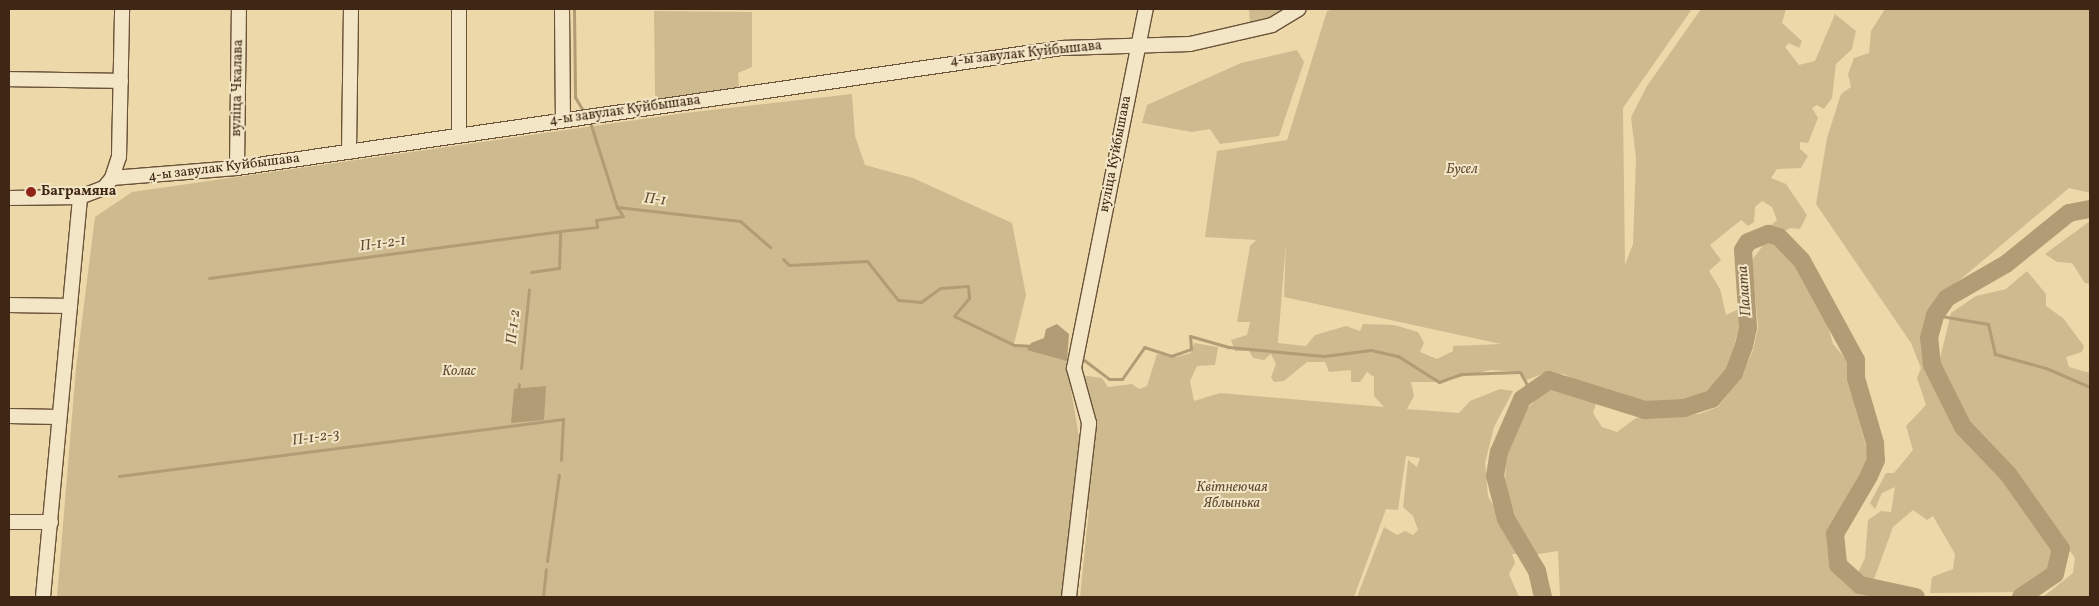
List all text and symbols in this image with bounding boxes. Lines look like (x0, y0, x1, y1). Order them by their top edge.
street label: 4-ы завулак Куйбышава (949, 38, 1103, 70)
street label: вуліца Чкалава (229, 39, 247, 137)
street label: 4-ы завулак Куйбышава (548, 92, 702, 130)
street label: вуліца Куйбышава (1096, 94, 1136, 214)
street label: 4-ы завулак Куйбышава (147, 150, 301, 186)
park label: Бусел (1446, 162, 1478, 178)
place label: Баграмяна (41, 184, 116, 200)
marker: Баграмяна (25, 186, 37, 198)
water label: П-1 (643, 190, 667, 210)
water label: П-1-2-1 (359, 232, 407, 256)
water label: Палата (1734, 265, 1756, 317)
water label: П-1-2 (503, 309, 525, 345)
park label: Колас (442, 364, 476, 380)
water label: П-1-2-3 (291, 426, 341, 450)
park label: Квітнеючая Яблынька (1196, 480, 1268, 512)

